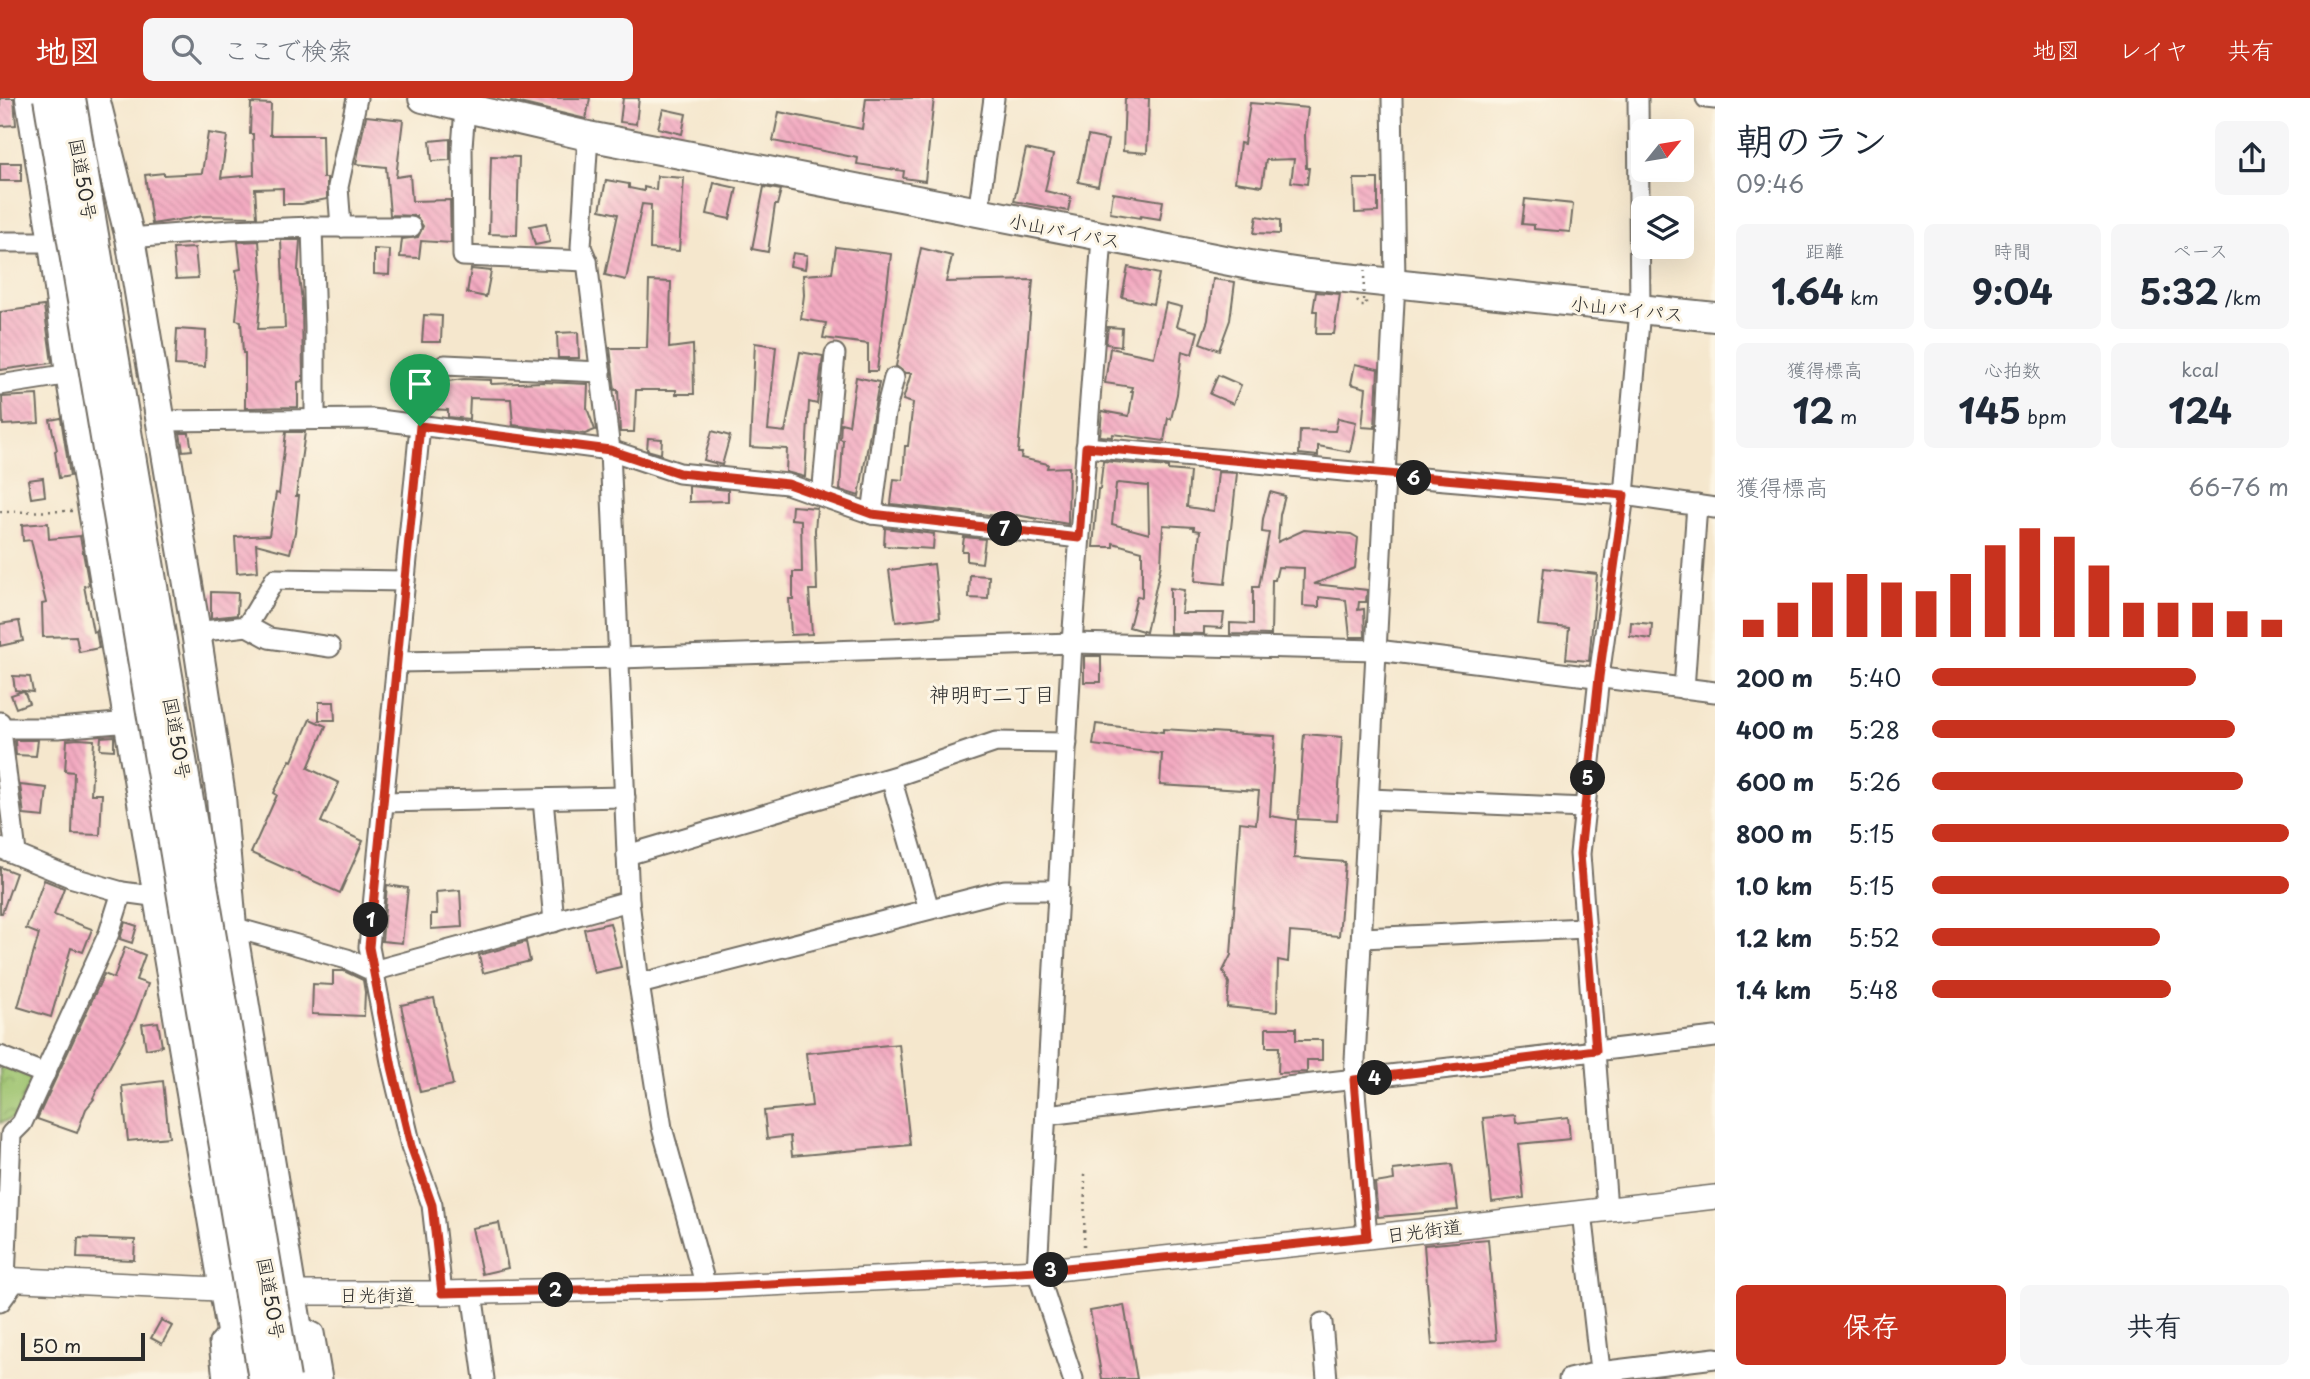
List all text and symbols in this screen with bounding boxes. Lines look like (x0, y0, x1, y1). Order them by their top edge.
search box (143, 18, 633, 81)
text: 地図 (35, 24, 101, 74)
icon: search (167, 30, 205, 68)
text: ここで検索 (223, 30, 353, 69)
text: 地図 (2032, 31, 2080, 67)
text: レイヤ (2118, 31, 2189, 67)
text: 共有 (2227, 31, 2275, 67)
text: 朝のラン (1736, 111, 1888, 168)
north arrow (1631, 119, 1694, 182)
map controls (1631, 119, 1694, 259)
button: share (2215, 121, 2289, 195)
street label: 国道50号 (63, 136, 105, 222)
text: 09:46 (1736, 166, 1804, 201)
button: layers (1631, 196, 1694, 259)
street label: 小山バイパス (1007, 205, 1123, 255)
text: 距離 (1806, 236, 1844, 264)
text: 時間 (1993, 236, 2032, 264)
text: ペース (2172, 236, 2228, 264)
text: 1.64 (1771, 264, 1844, 317)
text: 9:04 (1972, 264, 2053, 317)
text: 5:32 (2139, 264, 2219, 317)
text: km (1844, 283, 1879, 311)
text: /km (2219, 283, 2261, 311)
street label: 小山バイパス (1569, 288, 1685, 328)
pin (390, 354, 450, 426)
text: 獲得標高 (1787, 355, 1863, 383)
text: 心拍数 (1984, 355, 2041, 383)
text: kcal (2181, 355, 2219, 383)
icon: arrive (401, 365, 439, 403)
text: 12 (1792, 383, 1834, 436)
text: 145 (1958, 383, 2021, 436)
text: 124 (2168, 383, 2232, 436)
text: m (1834, 402, 1857, 430)
text: bpm (2021, 402, 2067, 430)
pin: 6 (1396, 460, 1432, 496)
text: 6 (1407, 463, 1420, 491)
text: 獲得標高 (1736, 469, 1828, 504)
text: 66–76 m (2188, 469, 2289, 504)
pin: 7 (988, 512, 1023, 546)
text: 7 (999, 514, 1010, 542)
text: 200 m (1736, 660, 1813, 695)
text: 5:40 (1848, 660, 1901, 695)
district label: 神明町二丁目 (929, 677, 1055, 709)
street label: 国道50号 (157, 695, 199, 781)
text: 400 m (1736, 712, 1814, 747)
text: 5:28 (1848, 712, 1900, 747)
pin: 5 (1570, 760, 1606, 796)
text: 5 (1581, 763, 1594, 791)
text: 600 m (1736, 764, 1814, 799)
text: 5:26 (1848, 764, 1901, 799)
text: 800 m (1736, 816, 1813, 851)
text: 5:15 (1848, 816, 1894, 851)
text: 1.0 km (1736, 868, 1813, 903)
text: 5:15 (1848, 868, 1894, 903)
pin: 1 (354, 902, 388, 938)
text: 1 (366, 905, 375, 933)
text: 1.2 km (1736, 920, 1812, 955)
text: 5:52 (1848, 920, 1900, 955)
text: 1.4 km (1736, 972, 1811, 1007)
text: 5:48 (1848, 972, 1899, 1007)
pin: 4 (1358, 1060, 1392, 1096)
text: 4 (1368, 1063, 1381, 1091)
street label: 日光街道 (1385, 1211, 1463, 1249)
pin: 3 (1034, 1252, 1068, 1288)
street label: 国道50号 (251, 1255, 293, 1341)
text: 3 (1044, 1255, 1057, 1283)
pin: 2 (538, 1272, 574, 1308)
text: 2 (549, 1275, 562, 1303)
street label: 日光街道 (339, 1280, 415, 1308)
button: 保存 (1736, 1285, 2006, 1365)
button: 共有 (2020, 1285, 2289, 1365)
scale bar (21, 1330, 145, 1362)
text: 50 m (32, 1331, 81, 1359)

